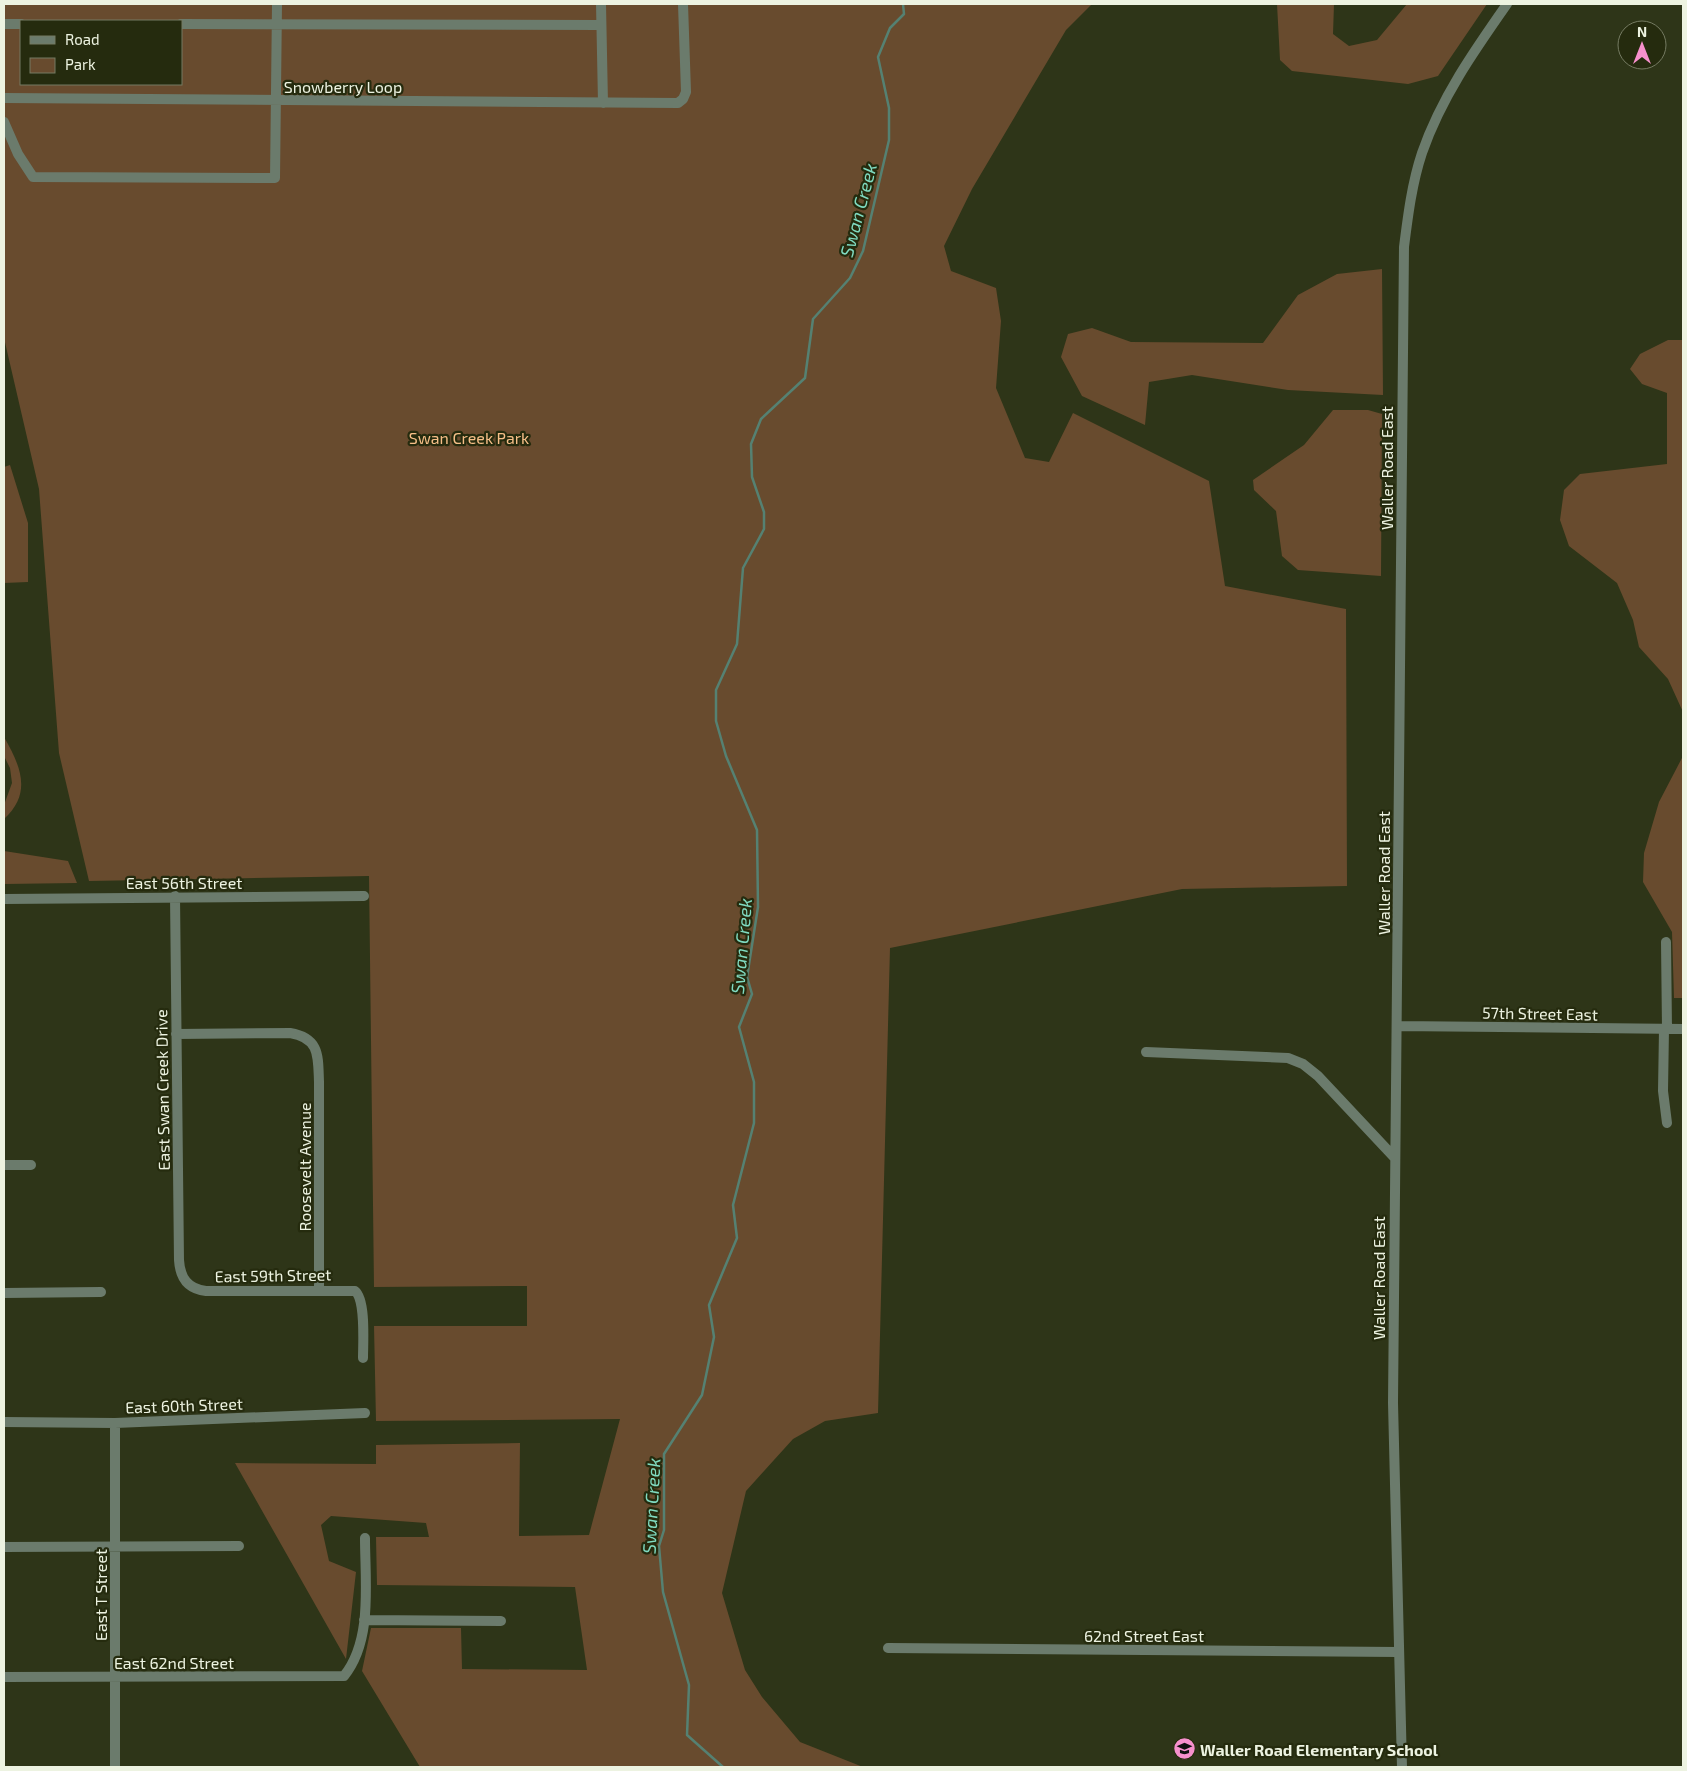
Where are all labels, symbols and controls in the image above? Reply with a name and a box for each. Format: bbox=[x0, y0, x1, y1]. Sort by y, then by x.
legend bbox=[20, 20, 182, 85]
north arrow bbox=[1617, 20, 1667, 70]
text: N bbox=[1637, 23, 1647, 40]
text: Road bbox=[65, 30, 100, 48]
text: Park bbox=[65, 55, 96, 73]
street label: Snowberry Loop bbox=[284, 77, 402, 96]
water label: Swan Creek bbox=[835, 161, 881, 259]
street label: Waller Road East bbox=[1377, 406, 1396, 530]
park label: Swan Creek Park bbox=[409, 428, 529, 447]
street label: Waller Road East bbox=[1374, 811, 1393, 935]
street label: East 56th Street bbox=[126, 873, 242, 892]
water label: Swan Creek bbox=[726, 897, 756, 995]
street label: 57th Street East bbox=[1482, 1002, 1598, 1024]
street label: East Swan Creek Drive bbox=[151, 1009, 173, 1171]
street label: Roosevelt Avenue bbox=[295, 1102, 314, 1232]
street label: Waller Road East bbox=[1369, 1216, 1388, 1340]
street label: East 59th Street bbox=[214, 1264, 332, 1286]
street label: East 60th Street bbox=[125, 1393, 243, 1417]
water label: Swan Creek bbox=[638, 1458, 664, 1554]
street label: East T Street bbox=[91, 1549, 110, 1641]
street label: 62nd Street East bbox=[1084, 1626, 1204, 1645]
street label: East 62nd Street bbox=[114, 1653, 234, 1672]
school or university icon: Waller Road Elementary School bbox=[1172, 1737, 1196, 1761]
place label: Waller Road Elementary School bbox=[1200, 1740, 1439, 1760]

